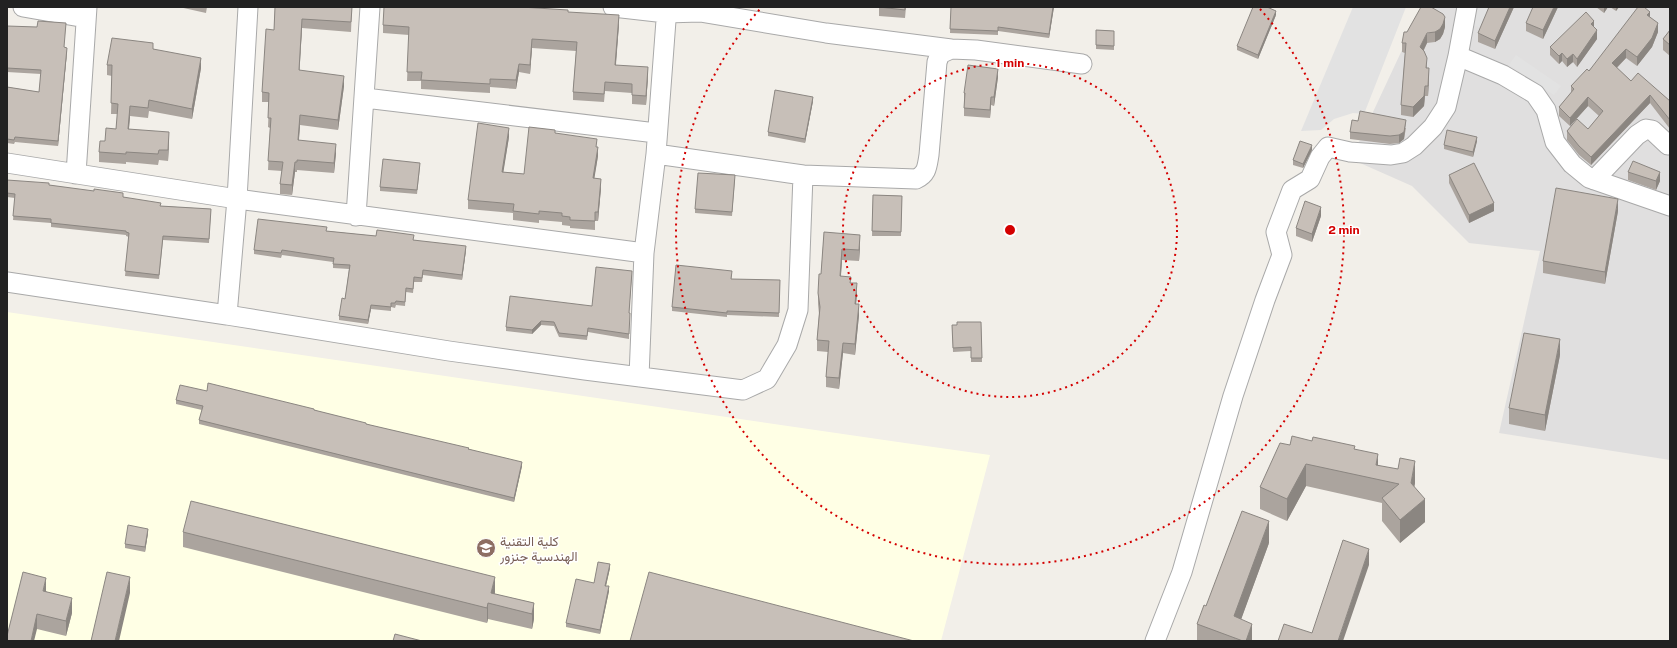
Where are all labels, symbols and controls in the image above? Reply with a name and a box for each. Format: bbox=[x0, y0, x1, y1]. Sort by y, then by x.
text: 1 min bbox=[996, 56, 1024, 70]
centre of rings bbox=[1003, 223, 1017, 237]
text: 2 min bbox=[1328, 223, 1360, 237]
place label: كلية التقنية الهندسية جنزور bbox=[499, 534, 578, 565]
school or university icon: كلية التقنية الهندسية جنزور bbox=[475, 537, 497, 559]

